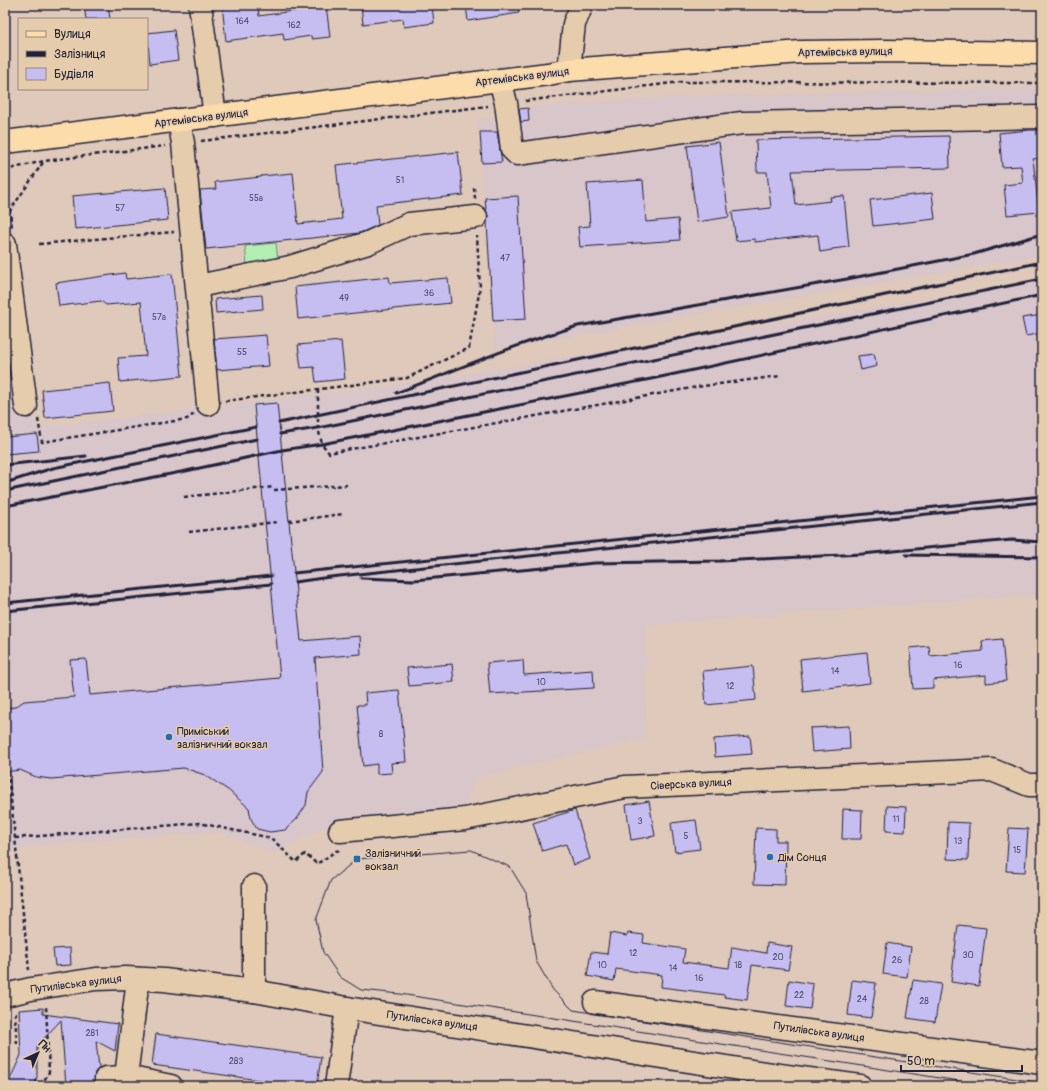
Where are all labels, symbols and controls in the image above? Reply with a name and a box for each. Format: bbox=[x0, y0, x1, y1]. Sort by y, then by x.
house number: 164 bbox=[235, 16, 250, 27]
legend bbox=[18, 18, 148, 90]
house number: 162 bbox=[287, 20, 301, 31]
text: Вулиця bbox=[54, 27, 91, 42]
street label: Артемівська вулиця bbox=[798, 45, 892, 59]
text: Залізниця bbox=[54, 47, 106, 62]
street label: Артемівська вулиця bbox=[474, 65, 570, 89]
text: Будівля bbox=[54, 67, 94, 82]
street label: Артемівська вулиця bbox=[153, 106, 249, 130]
house number: 51 bbox=[396, 175, 404, 186]
house number: 55а bbox=[249, 193, 263, 204]
house number: 57 bbox=[115, 203, 125, 214]
house number: 47 bbox=[500, 253, 510, 264]
house number: 36 bbox=[424, 288, 434, 299]
house number: 49 bbox=[339, 293, 349, 304]
house number: 57а bbox=[152, 312, 166, 323]
house number: 55 bbox=[237, 347, 247, 358]
house number: 16 bbox=[954, 660, 962, 671]
house number: 14 bbox=[831, 666, 840, 677]
house number: 10 bbox=[536, 677, 546, 688]
house number: 12 bbox=[726, 681, 734, 692]
place label: Приміський залізничний вокзал bbox=[177, 725, 268, 751]
house number: 8 bbox=[379, 729, 384, 740]
marker: Приміський залізничний вокзал bbox=[164, 732, 174, 742]
street label: Сіверська вулиця bbox=[650, 775, 732, 793]
house number: 11 bbox=[892, 814, 900, 825]
house number: 3 bbox=[637, 816, 643, 827]
house number: 5 bbox=[684, 831, 689, 842]
house number: 13 bbox=[954, 836, 962, 847]
house number: 15 bbox=[1013, 845, 1021, 856]
place label: Залізничний вокзал bbox=[365, 847, 421, 873]
place label: Дім Сонця bbox=[777, 851, 826, 864]
marker: Дім Сонця bbox=[765, 852, 775, 862]
marker: Залізничний вокзал bbox=[352, 854, 362, 864]
house number: 12 bbox=[629, 948, 637, 959]
house number: 30 bbox=[962, 950, 974, 961]
house number: 20 bbox=[772, 952, 784, 963]
house number: 26 bbox=[892, 955, 902, 966]
house number: 10 bbox=[597, 960, 607, 971]
house number: 18 bbox=[734, 960, 742, 971]
house number: 14 bbox=[669, 963, 678, 974]
street label: Путилівська вулиця bbox=[30, 972, 122, 996]
house number: 16 bbox=[695, 973, 703, 984]
house number: 22 bbox=[794, 990, 804, 1001]
house number: 24 bbox=[857, 994, 868, 1005]
house number: 28 bbox=[919, 996, 929, 1007]
street label: Путилівська вулиця bbox=[386, 1008, 478, 1034]
street label: Путилівська вулиця bbox=[773, 1019, 865, 1045]
house number: 281 bbox=[85, 1028, 99, 1039]
north arrow bbox=[18, 1033, 58, 1073]
text: Пн bbox=[36, 1037, 54, 1055]
scale bar bbox=[901, 1047, 1022, 1073]
text: 50 m bbox=[907, 1054, 935, 1069]
house number: 283 bbox=[229, 1056, 243, 1067]

